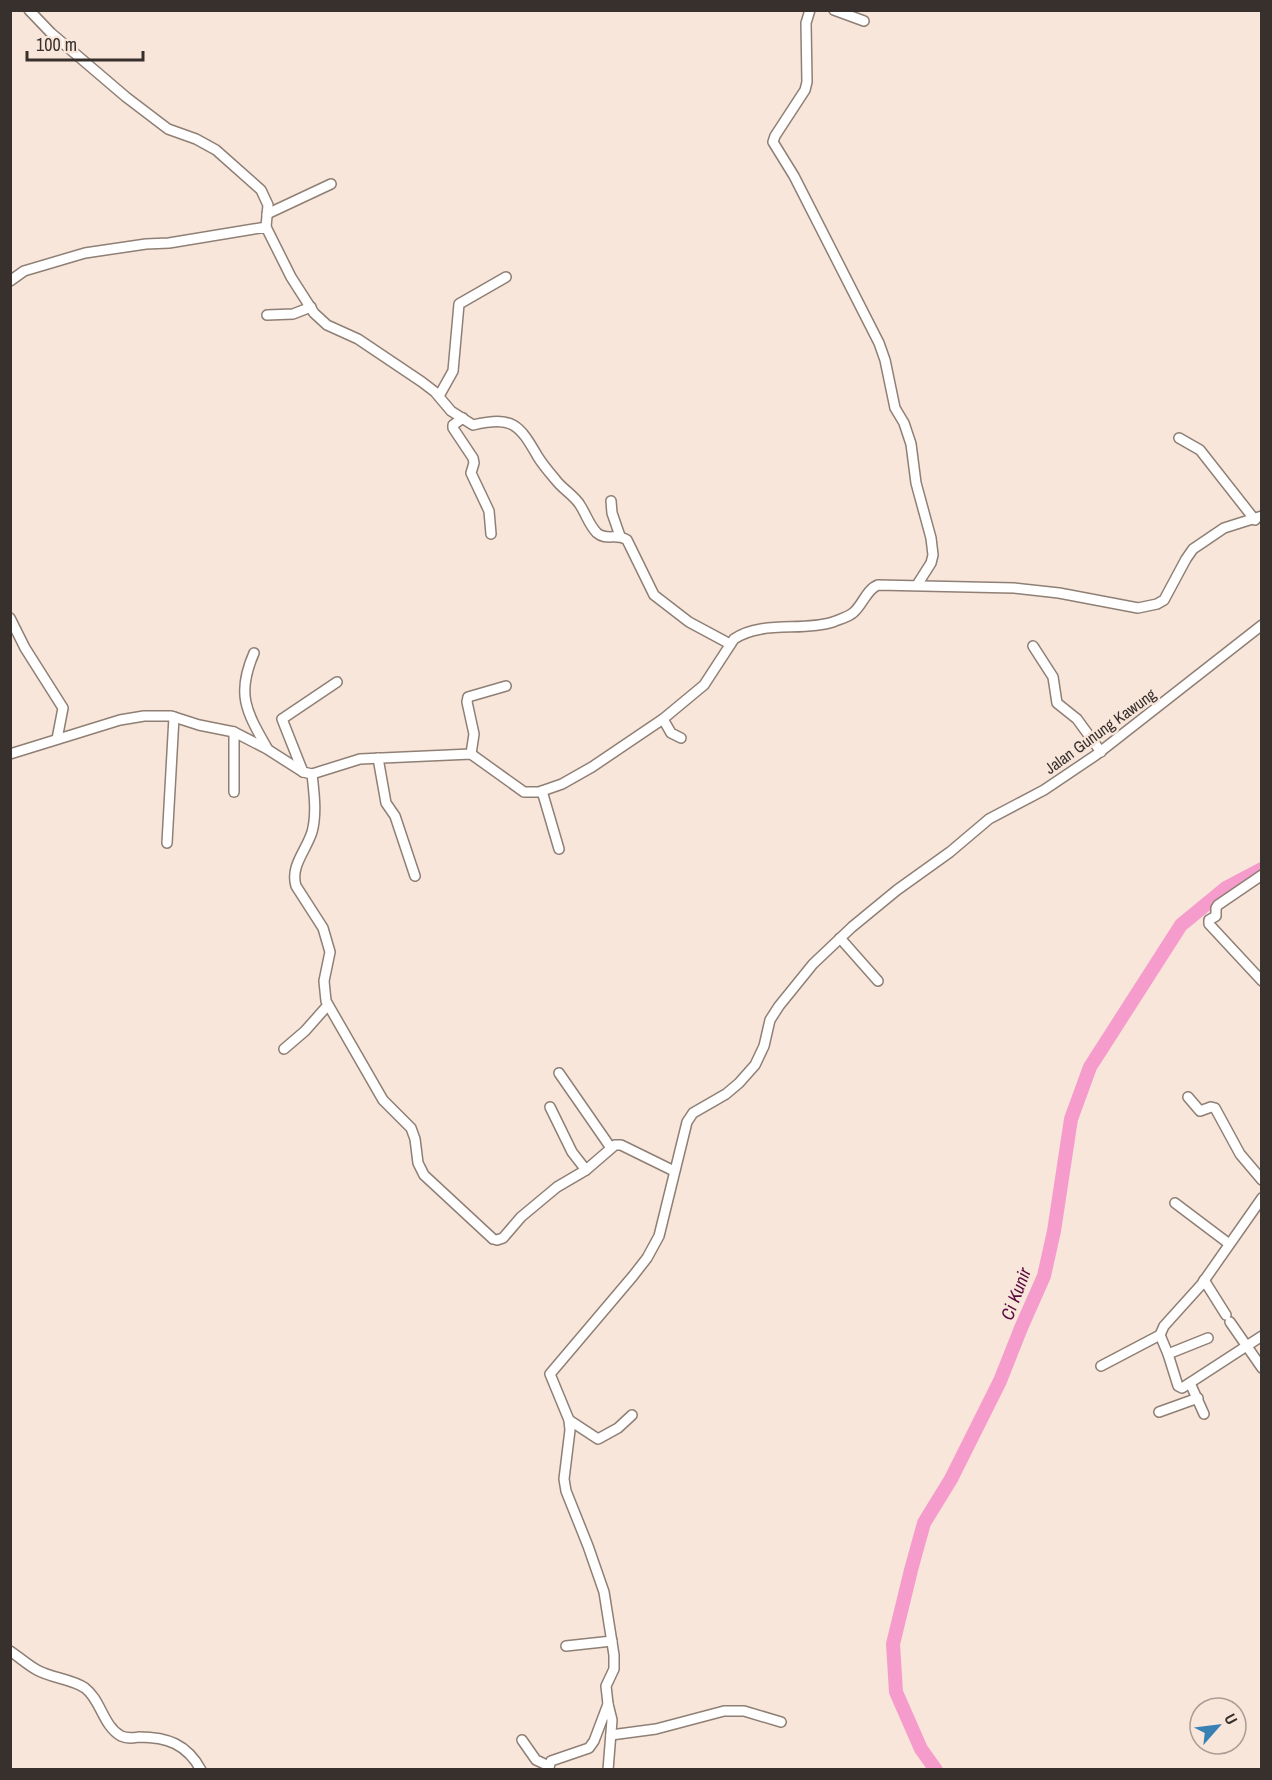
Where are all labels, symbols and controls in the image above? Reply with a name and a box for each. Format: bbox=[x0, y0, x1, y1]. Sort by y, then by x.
scale bar bbox=[27, 24, 142, 62]
text: 100 m bbox=[36, 32, 77, 57]
street label: Jalan Gunung Kawung bbox=[1040, 683, 1161, 779]
water label: Ci Kunir bbox=[994, 1263, 1037, 1324]
north arrow bbox=[1188, 1696, 1248, 1756]
text: U bbox=[1219, 1710, 1243, 1728]

